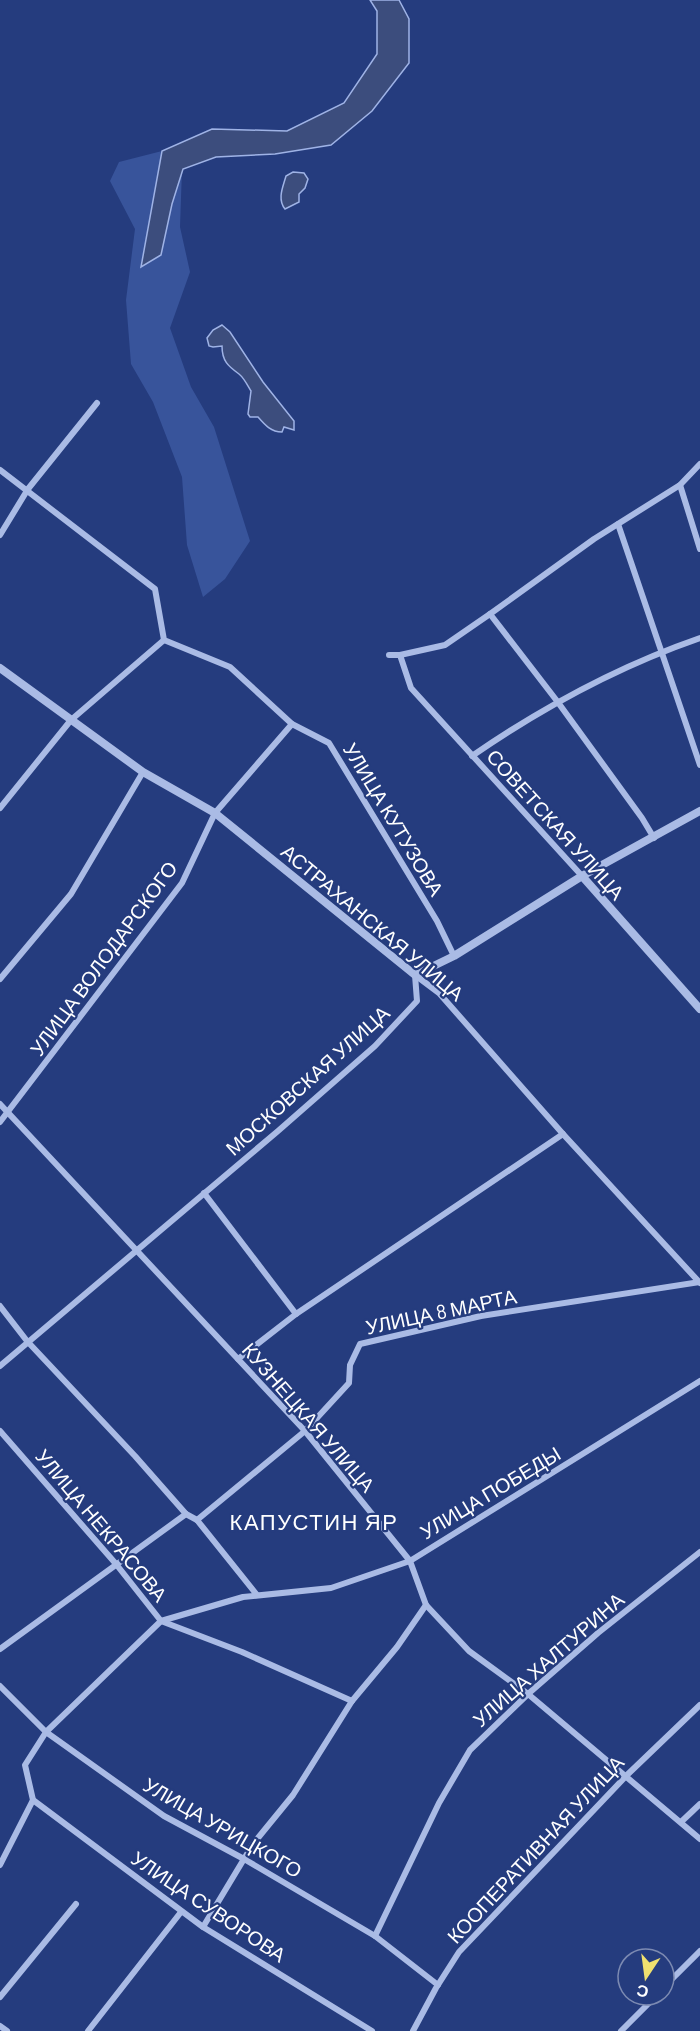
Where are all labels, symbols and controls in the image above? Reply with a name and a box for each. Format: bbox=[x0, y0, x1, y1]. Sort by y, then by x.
street label: УЛИЦА КУТУЗОВА bbox=[339, 738, 449, 900]
street label: СОВЕТСКАЯ УЛИЦА bbox=[482, 744, 630, 905]
street label: АСТРАХАНСКАЯ УЛИЦА bbox=[277, 839, 470, 1006]
street label: УЛИЦА ВОЛОДАРСКОГО bbox=[24, 856, 182, 1060]
street label: МОСКОВСКАЯ УЛИЦА bbox=[220, 1000, 394, 1160]
street label: УЛИЦА 8 МАРТА bbox=[363, 1283, 519, 1339]
street label: КУЗНЕЦКАЯ УЛИЦА bbox=[238, 1337, 381, 1497]
street label: УЛИЦА ПОБЕДЫ bbox=[416, 1441, 564, 1543]
street label: УЛИЦА НЕКРАСОВА bbox=[31, 1444, 173, 1607]
district label: КАПУСТИН ЯР bbox=[230, 1508, 398, 1534]
street label: УЛИЦА ХАЛТУРИНА bbox=[468, 1586, 629, 1731]
street label: КООПЕРАТИВНАЯ УЛИЦА bbox=[442, 1750, 629, 1948]
street label: УЛИЦА УРИЦКОГО bbox=[139, 1772, 307, 1882]
street label: УЛИЦА СУВОРОВА bbox=[127, 1845, 291, 1967]
north arrow bbox=[616, 1947, 676, 2007]
text: С bbox=[634, 1981, 650, 2003]

